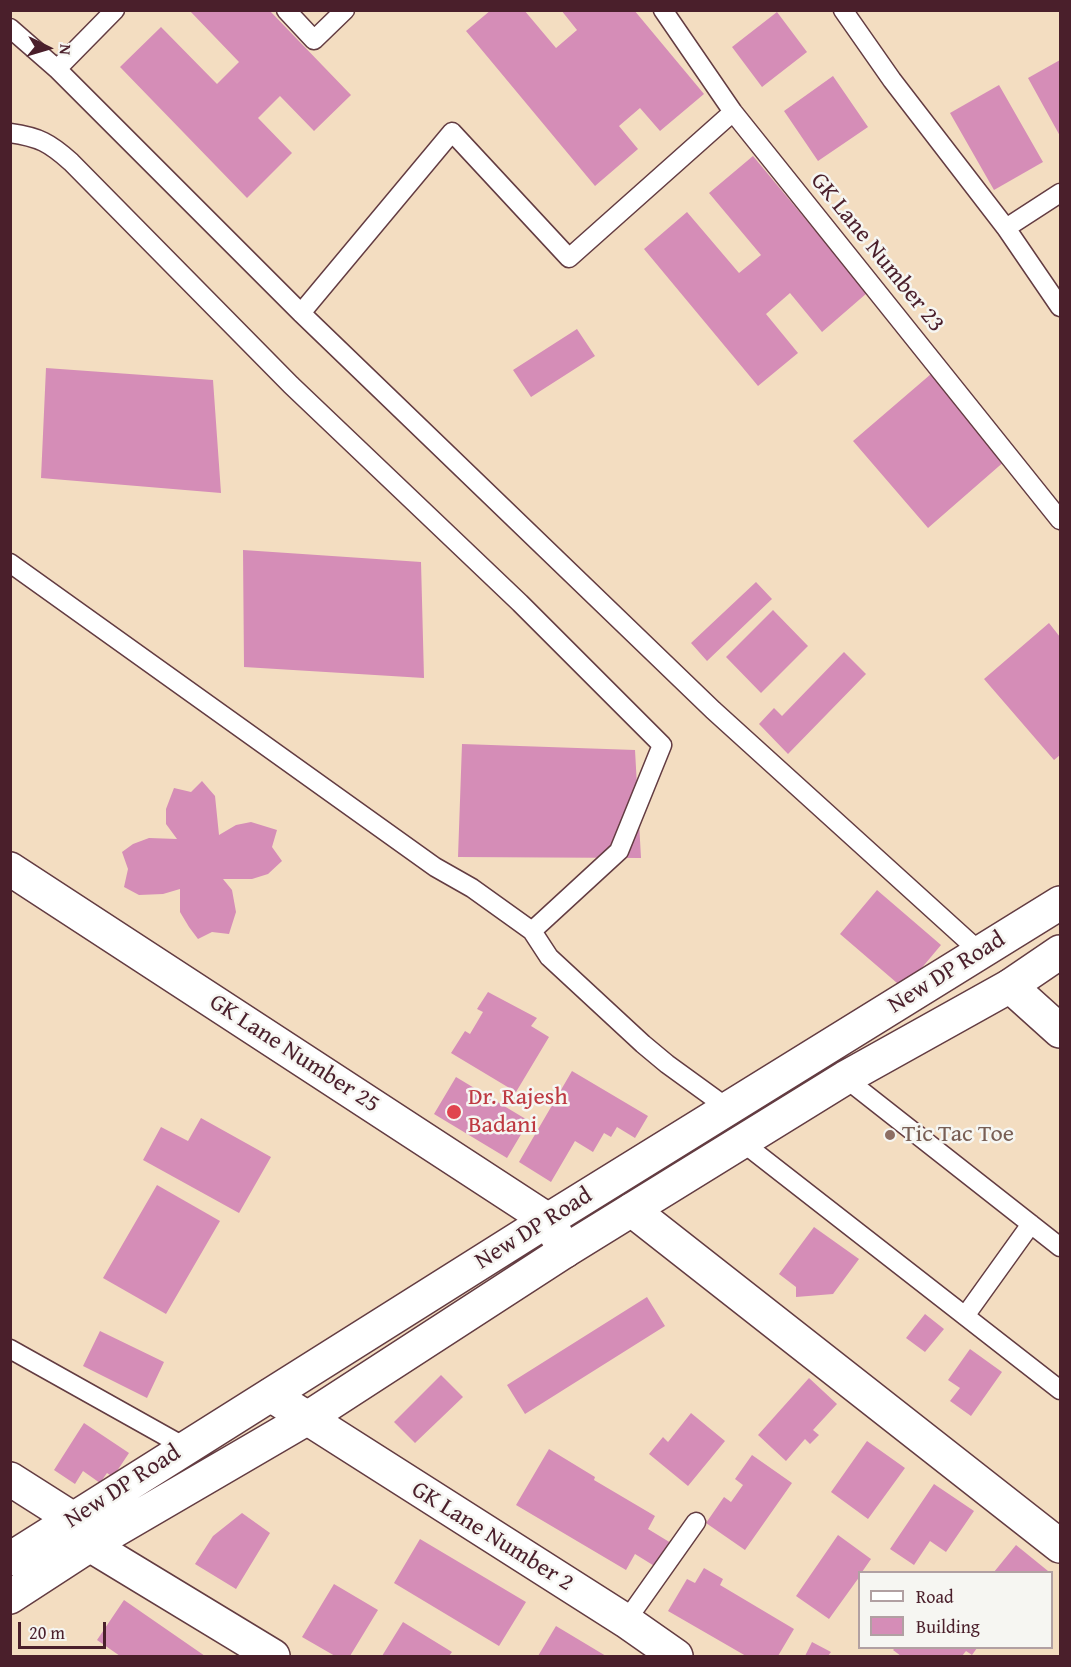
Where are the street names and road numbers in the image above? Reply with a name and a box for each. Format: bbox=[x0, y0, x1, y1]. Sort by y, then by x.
street label: GK Lane Number 23 bbox=[804, 167, 950, 339]
street label: New DP Road bbox=[883, 926, 1011, 1020]
street label: GK Lane Number 25 bbox=[204, 988, 384, 1120]
street label: New DP Road bbox=[470, 1182, 598, 1276]
street label: New DP Road bbox=[60, 1439, 186, 1535]
street label: GK Lane Number 2 bbox=[406, 1476, 578, 1598]

